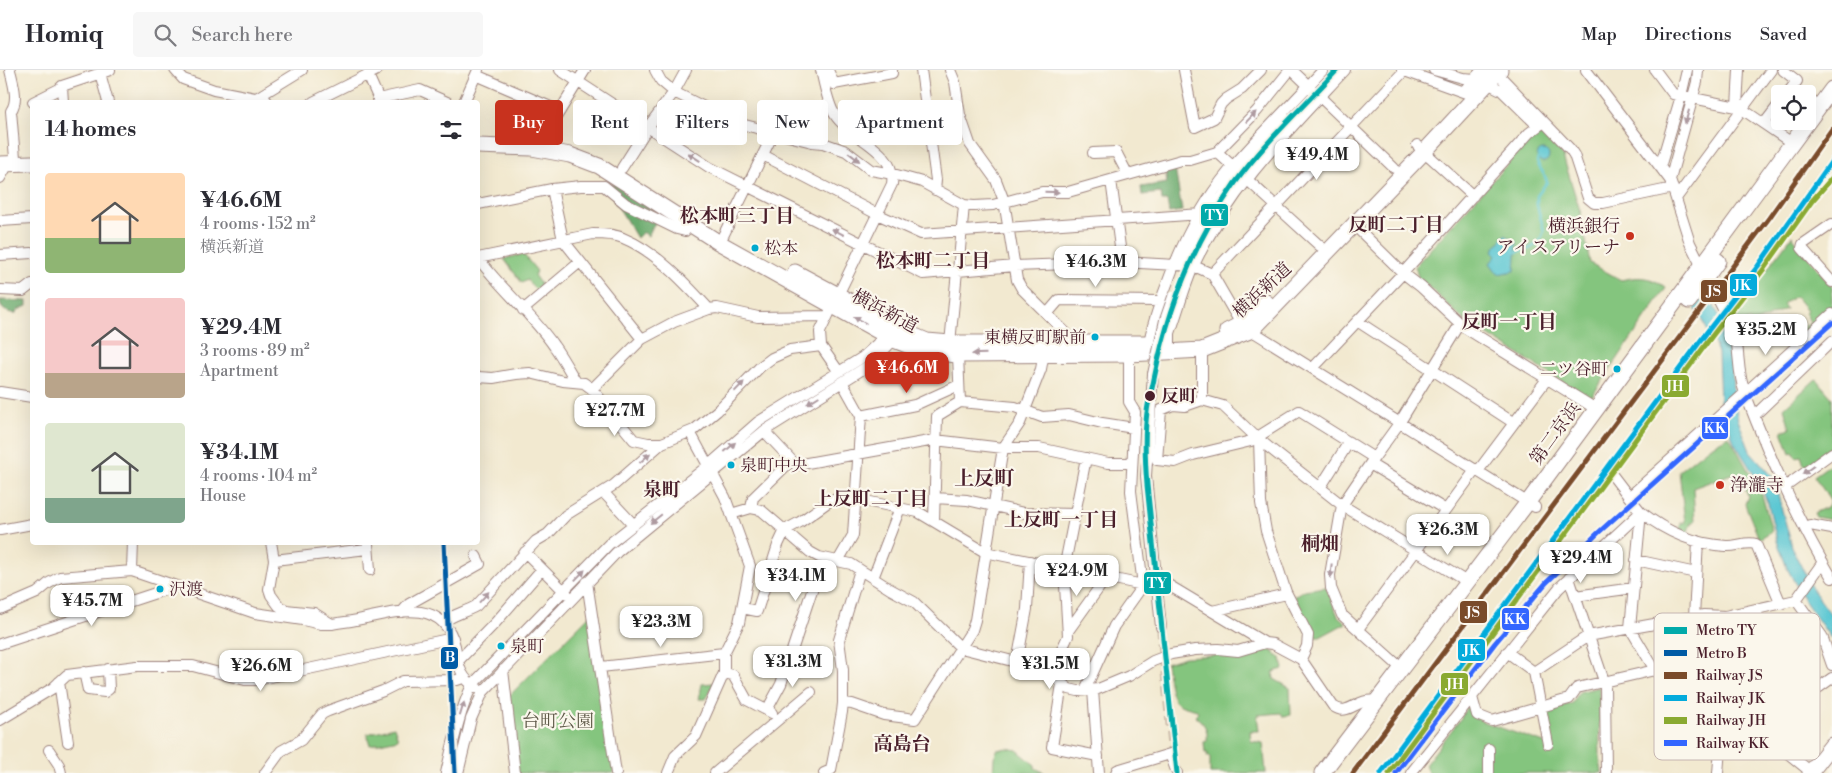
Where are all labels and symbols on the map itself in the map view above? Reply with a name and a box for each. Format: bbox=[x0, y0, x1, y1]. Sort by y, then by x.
one-way arrow bbox=[1682, 110, 1690, 125]
one-way arrow bbox=[1245, 111, 1257, 123]
pin: ¥49.4M bbox=[1276, 138, 1358, 181]
one-way arrow bbox=[687, 152, 701, 162]
one-way arrow bbox=[847, 152, 860, 163]
one-way arrow bbox=[1044, 188, 1060, 196]
line badge: TY bbox=[1200, 203, 1229, 227]
district label: 松本町三丁目 bbox=[680, 204, 794, 228]
text: TY bbox=[1205, 207, 1225, 225]
district label: 反町二丁目 bbox=[1348, 213, 1444, 237]
place label: 横浜銀行 アイスアリーナ bbox=[1497, 215, 1620, 259]
one-way arrow bbox=[831, 228, 845, 236]
marker: 横浜銀行 アイスアリーナ bbox=[1624, 230, 1636, 242]
place label: 松本 bbox=[764, 238, 798, 260]
marker: 松本 bbox=[750, 243, 760, 253]
pin: ¥46.3M bbox=[1055, 246, 1137, 288]
district label: 松本町二丁目 bbox=[876, 249, 990, 273]
street label: 横浜新道 bbox=[1228, 257, 1297, 323]
line badge: JK bbox=[1729, 273, 1758, 297]
text: JK bbox=[1733, 277, 1752, 295]
line badge: JS bbox=[1700, 279, 1728, 303]
text: JS bbox=[1705, 283, 1721, 301]
street label: 横浜新道 bbox=[848, 284, 922, 338]
district label: 反町一丁目 bbox=[1461, 310, 1557, 334]
pin: ¥35.2M bbox=[1725, 314, 1807, 356]
one-way arrow bbox=[853, 315, 866, 324]
place label: 東横反町駅前 bbox=[984, 327, 1086, 349]
marker: 東横反町駅前 bbox=[1090, 332, 1100, 342]
one-way arrow bbox=[971, 350, 987, 358]
pin: ¥46.6M bbox=[866, 352, 948, 394]
place label: 二ツ谷町 bbox=[1540, 359, 1608, 381]
marker: 二ツ谷町 bbox=[1612, 364, 1622, 374]
line badge: JH bbox=[1661, 374, 1690, 398]
text: JH bbox=[1665, 378, 1684, 396]
one-way arrow bbox=[733, 382, 745, 394]
place label: 反町 bbox=[1161, 385, 1197, 408]
marker: 反町 bbox=[1143, 389, 1157, 403]
pin: ¥27.7M bbox=[574, 394, 656, 437]
one-way arrow bbox=[807, 395, 820, 404]
street label: 第二京浜 bbox=[1525, 397, 1586, 469]
line badge: KK bbox=[1701, 416, 1729, 440]
text: KK bbox=[1704, 420, 1727, 438]
one-way arrow bbox=[723, 441, 736, 452]
one-way arrow bbox=[639, 452, 652, 463]
place label: 泉町中央 bbox=[740, 455, 808, 477]
marker: 泉町中央 bbox=[726, 460, 736, 470]
one-way arrow bbox=[1801, 465, 1815, 475]
district label: 上反町 bbox=[954, 467, 1015, 492]
place label: 浄瀧寺 bbox=[1730, 474, 1784, 497]
district label: 泉町 bbox=[643, 478, 681, 502]
marker: 浄瀧寺 bbox=[1714, 479, 1726, 491]
district label: 上反町二丁目 bbox=[814, 487, 928, 511]
district label: 上反町一丁目 bbox=[1004, 508, 1118, 532]
one-way arrow bbox=[650, 513, 663, 524]
pin: ¥26.3M bbox=[1407, 514, 1489, 556]
district label: 桐畑 bbox=[1301, 532, 1339, 556]
pin: ¥29.4M bbox=[1540, 542, 1622, 584]
pin: ¥24.9M bbox=[1036, 554, 1118, 597]
pin: ¥34.1M bbox=[755, 560, 837, 602]
one-way arrow bbox=[1327, 563, 1335, 579]
one-way arrow bbox=[574, 569, 586, 581]
line badge: TY bbox=[1143, 571, 1172, 595]
text: TY bbox=[1147, 575, 1167, 593]
place label: 沢渡 bbox=[169, 579, 203, 601]
pin: ¥45.7M bbox=[51, 584, 133, 627]
marker: 沢渡 bbox=[155, 584, 165, 594]
one-way arrow bbox=[478, 592, 490, 604]
line badge: JS bbox=[1459, 600, 1488, 624]
text: JS bbox=[1464, 604, 1480, 622]
pin: ¥23.3M bbox=[620, 606, 702, 648]
line badge: KK bbox=[1501, 607, 1530, 631]
text: KK bbox=[1504, 611, 1527, 629]
legend bbox=[1654, 613, 1820, 760]
text: Metro TY bbox=[1696, 622, 1757, 640]
place label: 泉町 bbox=[510, 636, 544, 658]
line badge: JK bbox=[1457, 638, 1486, 662]
marker: 泉町 bbox=[496, 641, 506, 651]
text: JK bbox=[1462, 642, 1481, 660]
text: Metro B bbox=[1696, 645, 1747, 663]
line badge: B bbox=[440, 646, 459, 670]
pin: ¥31.3M bbox=[752, 646, 834, 688]
pin: ¥31.5M bbox=[1009, 648, 1091, 690]
text: B bbox=[445, 649, 455, 667]
pin: ¥26.6M bbox=[220, 650, 302, 692]
text: Railway JS bbox=[1696, 667, 1763, 685]
line badge: JH bbox=[1440, 672, 1469, 696]
text: JH bbox=[1445, 676, 1464, 694]
text: Railway JK bbox=[1696, 690, 1766, 708]
one-way arrow bbox=[459, 701, 467, 716]
park label: 台町公園 bbox=[522, 710, 594, 733]
text: Railway JH bbox=[1696, 712, 1767, 730]
district label: 高島台 bbox=[873, 732, 931, 756]
text: Railway KK bbox=[1696, 735, 1769, 753]

